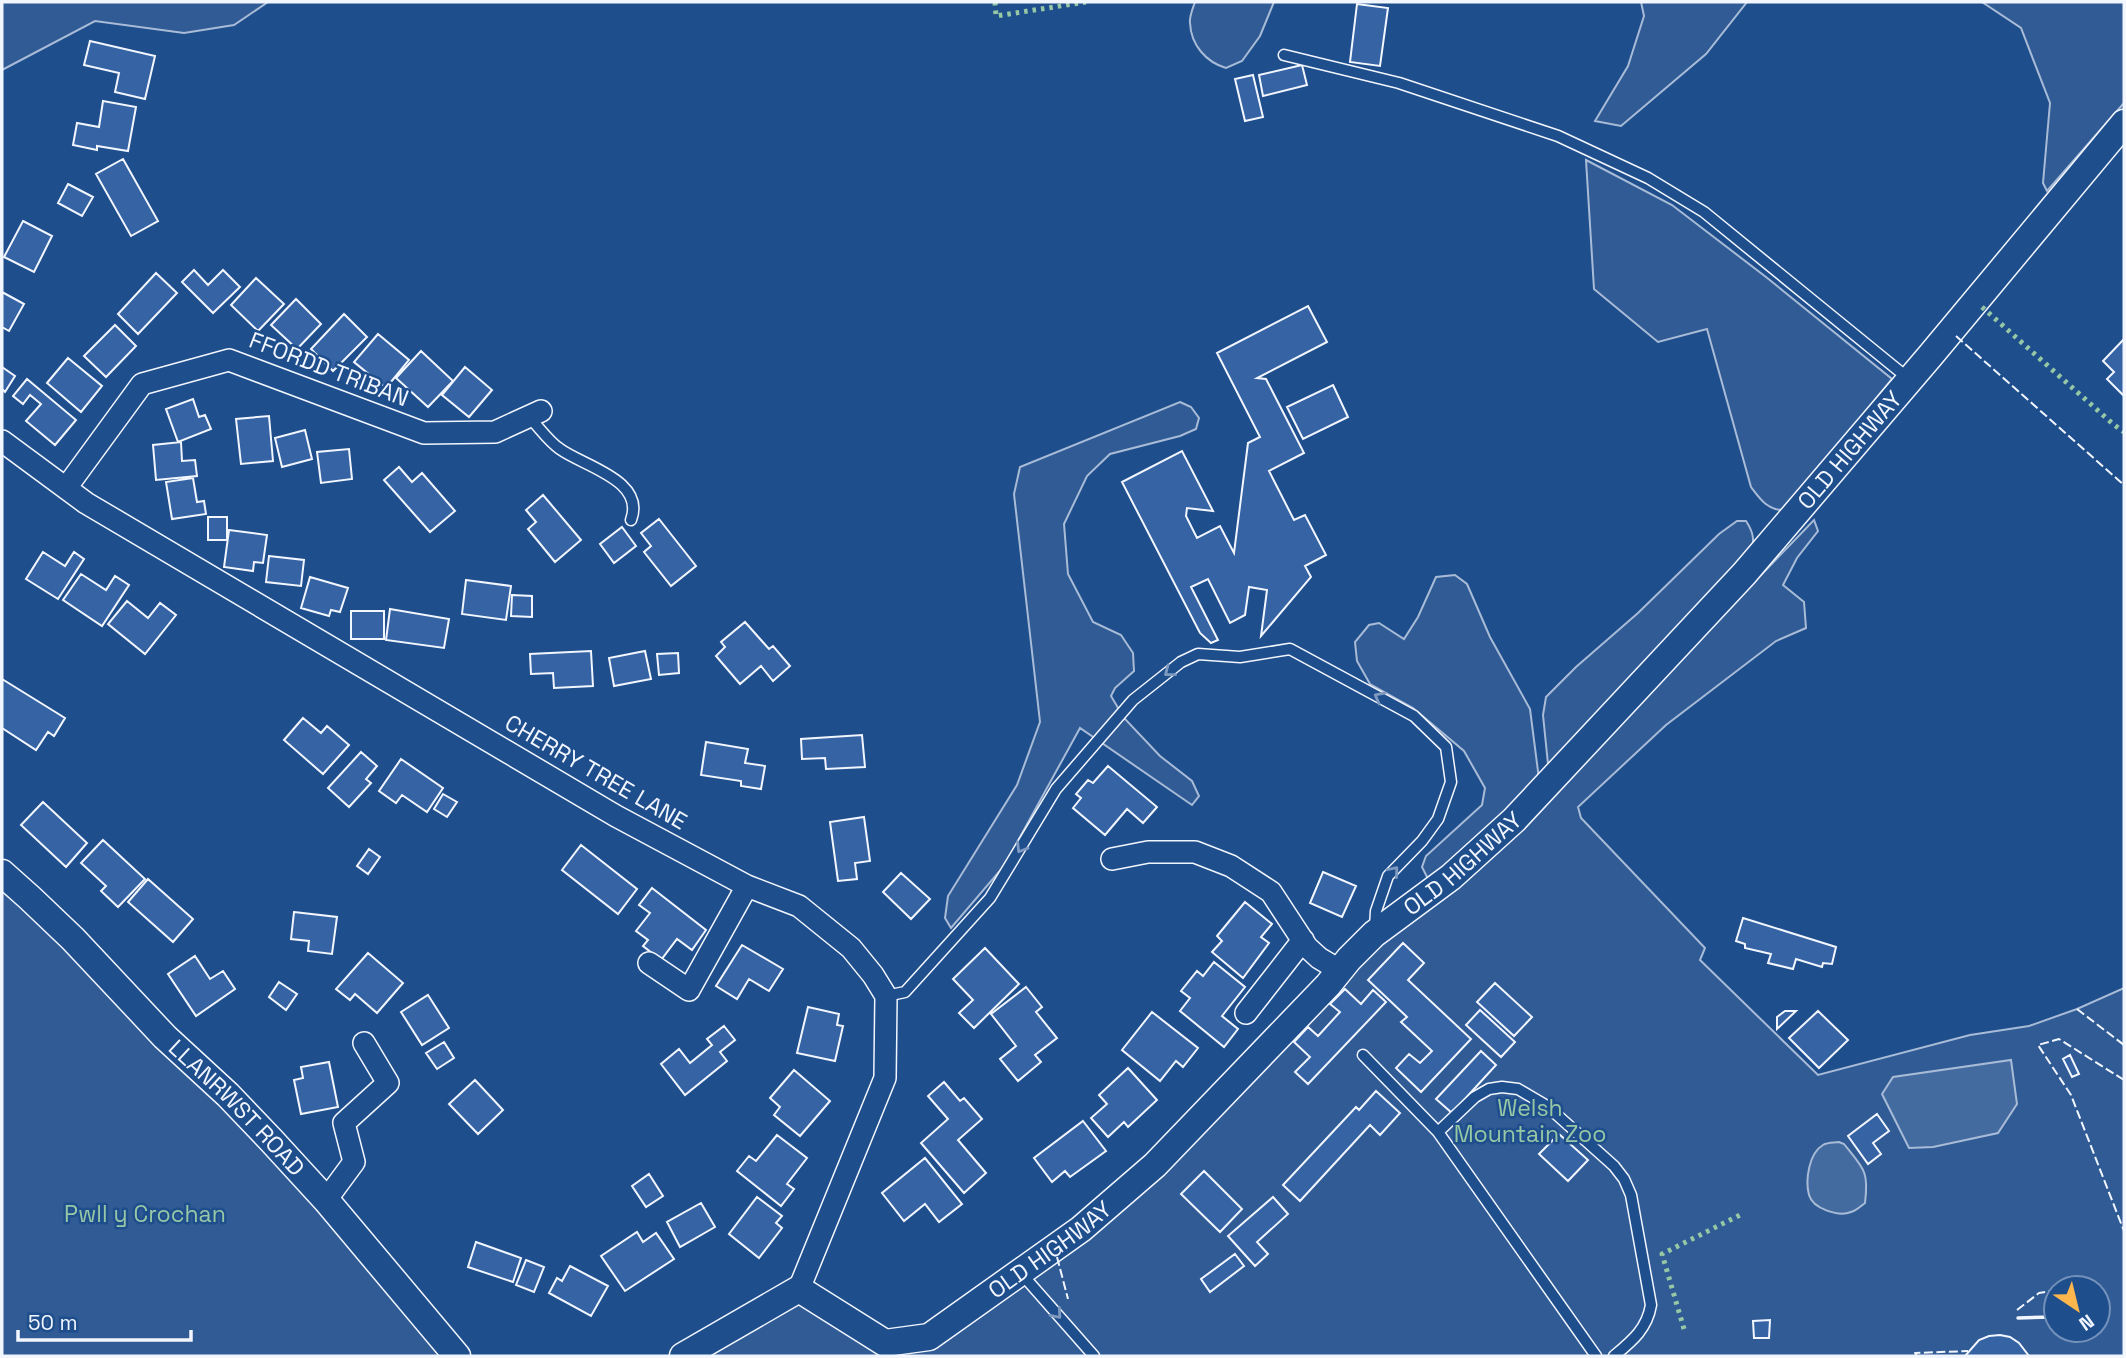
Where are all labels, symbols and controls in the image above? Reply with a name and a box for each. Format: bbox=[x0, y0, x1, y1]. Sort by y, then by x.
street label: FFORDD TRIBAN bbox=[245, 325, 413, 413]
street label: OLD HIGHWAY bbox=[1791, 385, 1909, 516]
one-way arrow bbox=[1165, 663, 1177, 676]
one-way arrow bbox=[1373, 692, 1386, 705]
street label: CHERRY TREE LANE bbox=[499, 708, 693, 836]
street label: OLD HIGHWAY bbox=[1397, 805, 1528, 922]
one-way arrow bbox=[1016, 840, 1029, 853]
one-way arrow bbox=[1386, 866, 1399, 879]
street label: LLANRWST ROAD bbox=[162, 1033, 311, 1182]
park label: Welsh Mountain Zoo bbox=[1454, 1093, 1606, 1149]
street label: OLD HIGHWAY bbox=[982, 1194, 1118, 1305]
park label: Pwll y Crochan bbox=[64, 1199, 226, 1229]
north arrow bbox=[2042, 1274, 2112, 1344]
scale bar bbox=[18, 1298, 191, 1342]
one-way arrow bbox=[1049, 1306, 1061, 1319]
text: 50 m bbox=[28, 1309, 78, 1336]
text: N bbox=[2074, 1309, 2099, 1336]

